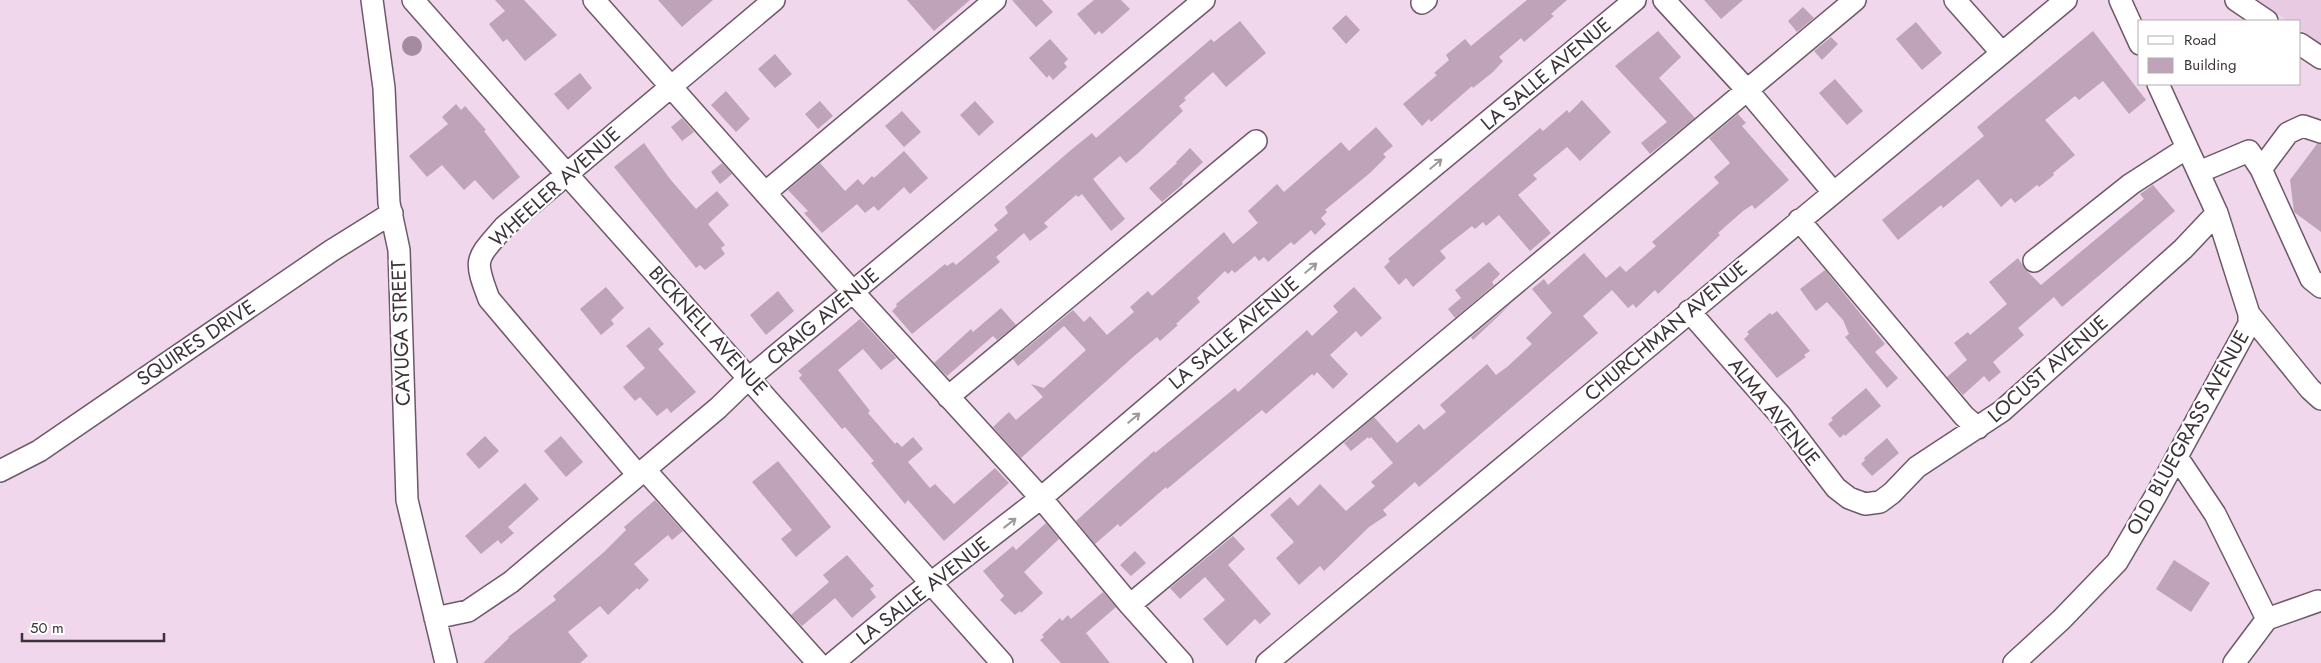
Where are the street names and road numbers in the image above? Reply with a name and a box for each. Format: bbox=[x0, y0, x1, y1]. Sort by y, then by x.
street label: LA SALLE AVENUE bbox=[1474, 11, 1618, 137]
street label: WHEELER AVENUE bbox=[483, 120, 627, 254]
street label: CHURCHMAN AVENUE bbox=[1578, 254, 1754, 408]
street label: CAYUGA STREET bbox=[384, 259, 418, 406]
street label: BICKNELL AVENUE bbox=[642, 260, 774, 402]
street label: CRAIG AVENUE bbox=[760, 261, 886, 373]
street label: LA SALLE AVENUE bbox=[1162, 270, 1306, 396]
street label: SQUIRES DRIVE bbox=[131, 293, 261, 393]
street label: LOCUST AVENUE bbox=[1981, 308, 2115, 430]
street label: OLD BLUEGRASS AVENUE bbox=[2119, 325, 2257, 541]
street label: ALMA AVENUE bbox=[1721, 352, 1827, 472]
street label: LA SALLE AVENUE bbox=[850, 530, 996, 652]

